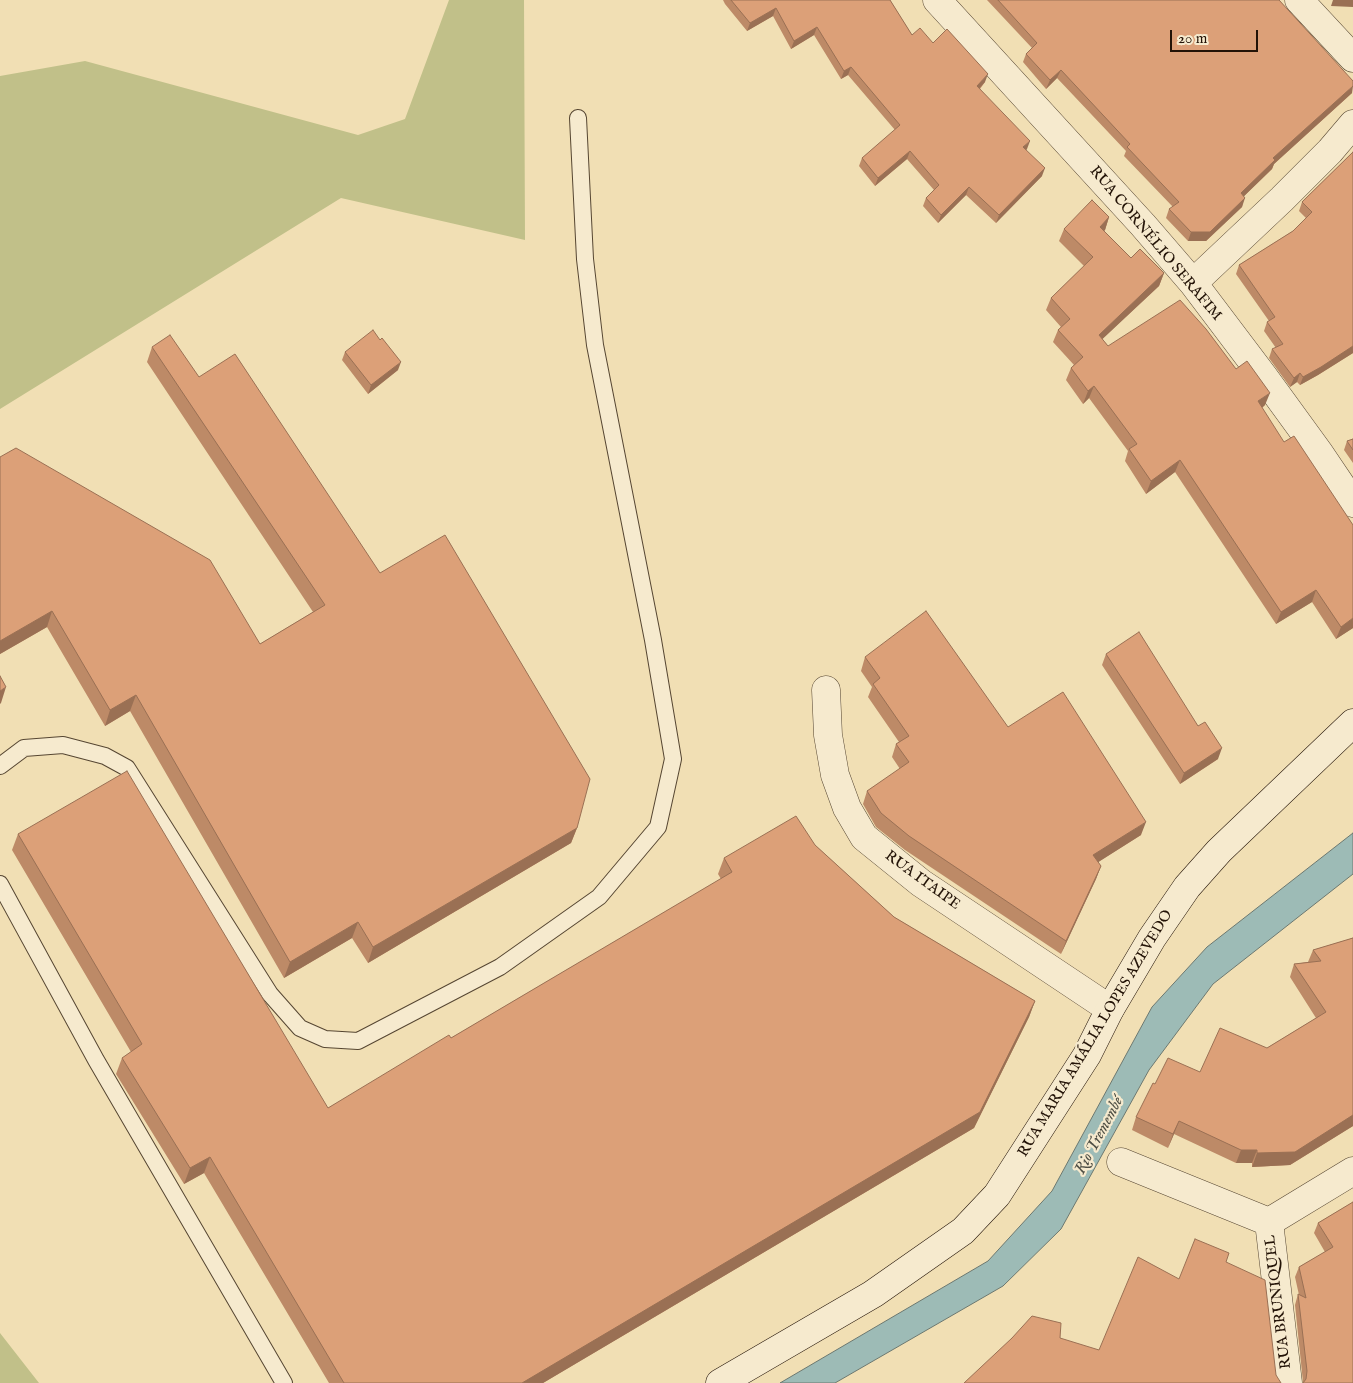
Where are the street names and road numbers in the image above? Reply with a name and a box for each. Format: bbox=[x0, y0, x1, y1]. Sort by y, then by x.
street label: RUA CORNÉLIO SERAFIM bbox=[1085, 163, 1225, 325]
street label: RUA ITAIPE bbox=[881, 848, 963, 914]
street label: RUA MARIA AMÁLIA LOPES AZEVEDO bbox=[1015, 907, 1177, 1161]
street label: RUA BRUNIQUEL bbox=[1262, 1234, 1296, 1370]

